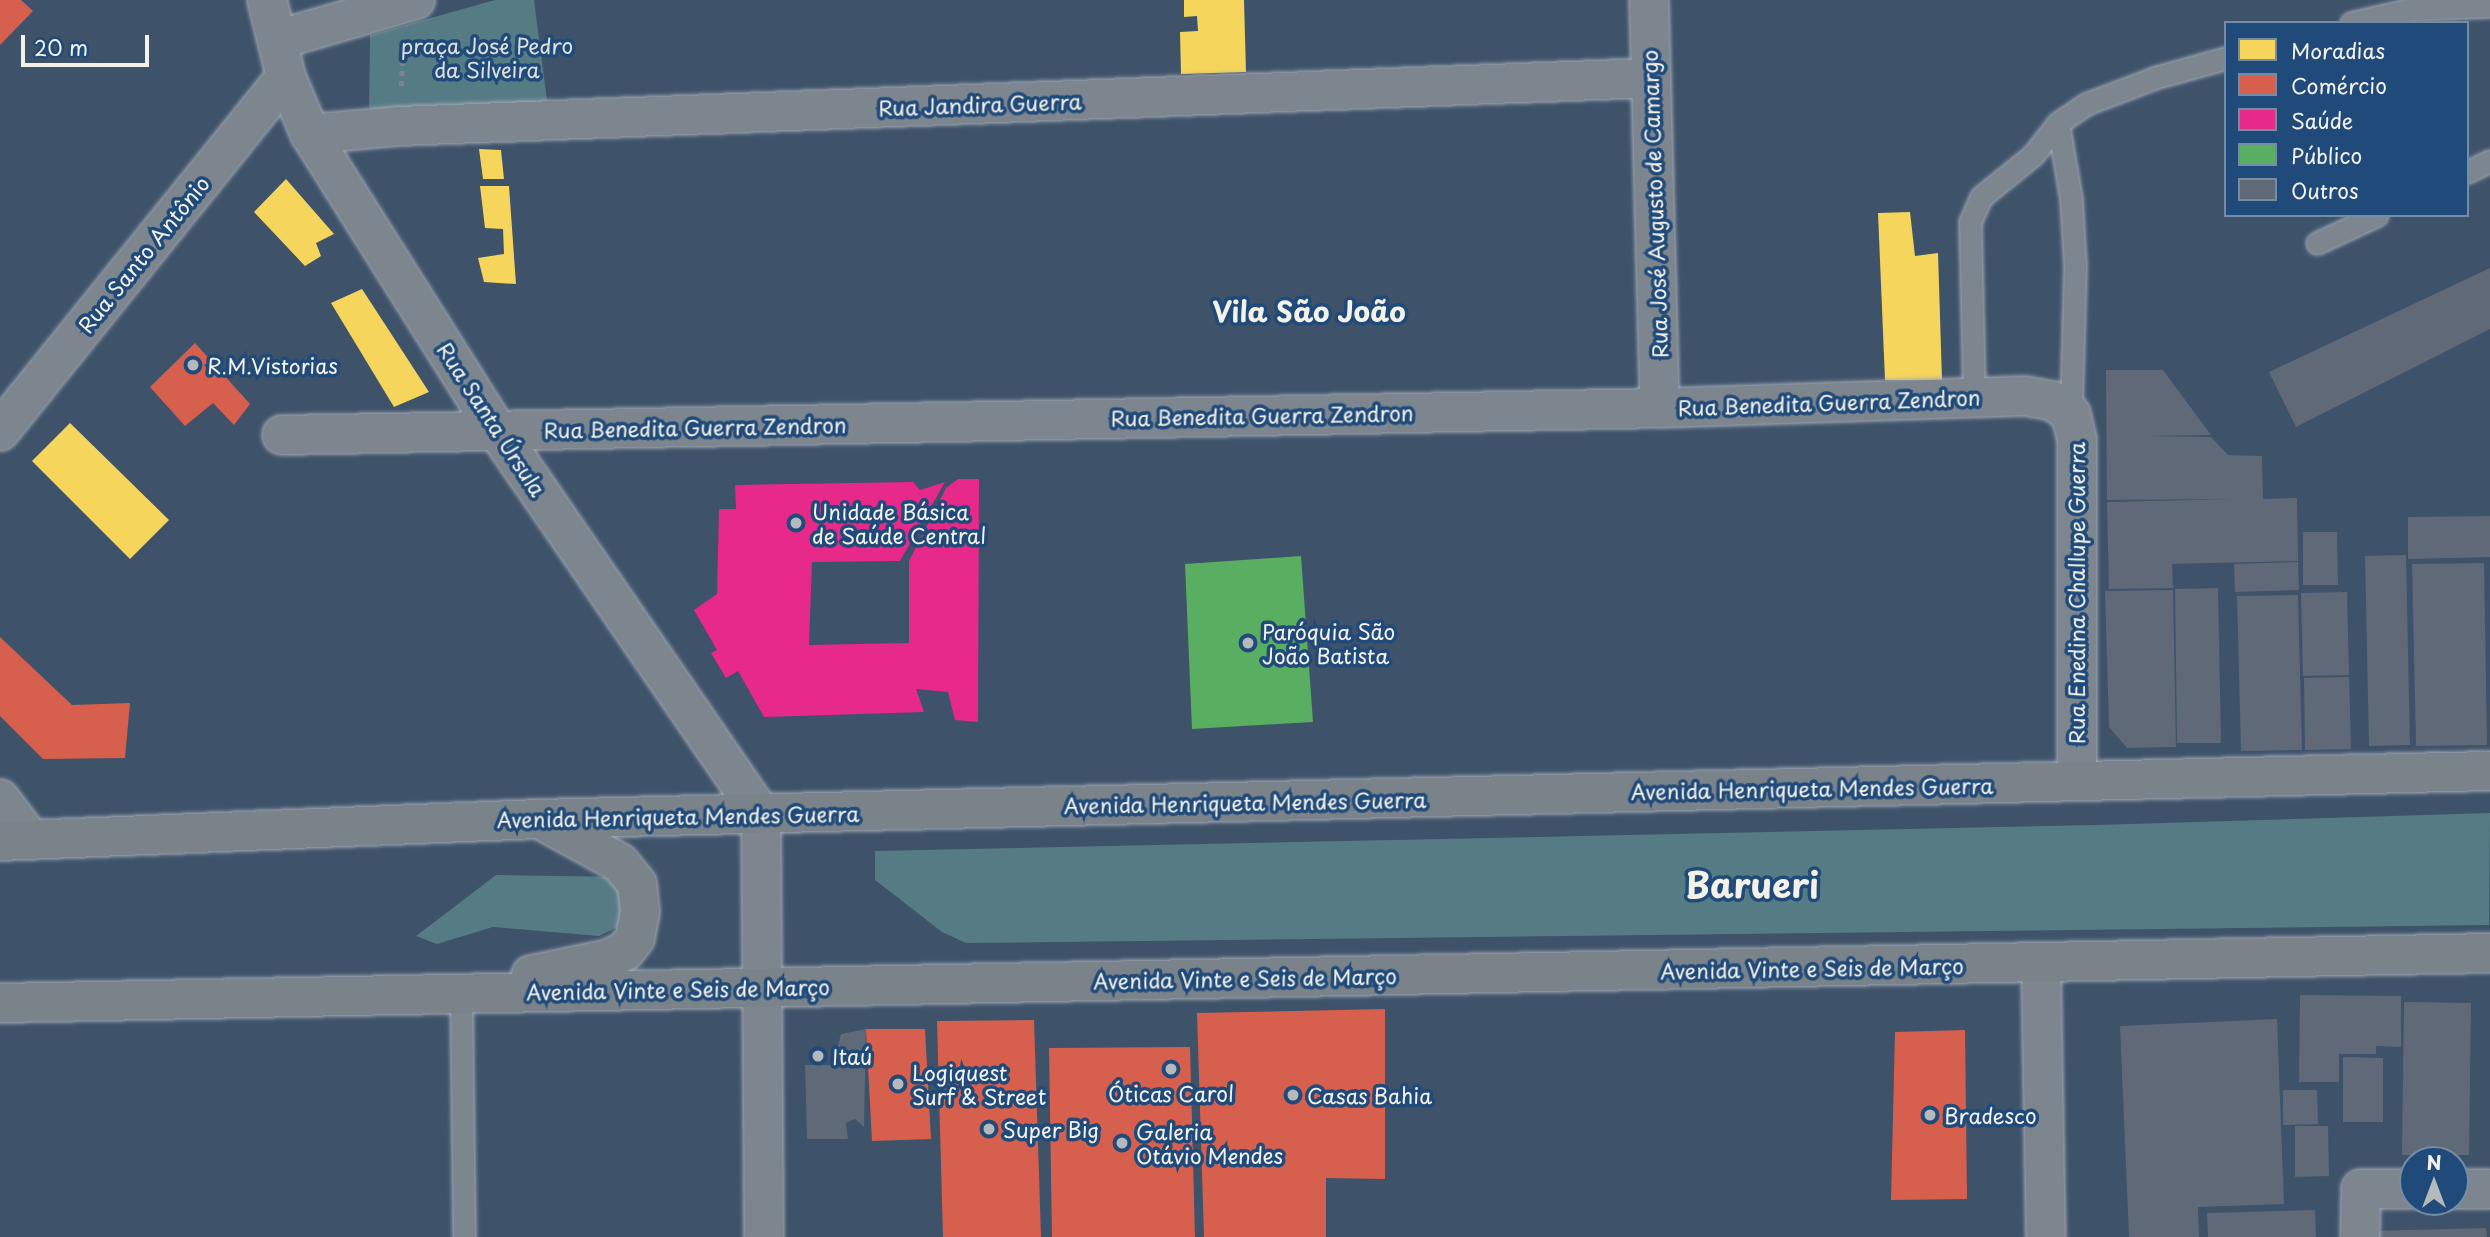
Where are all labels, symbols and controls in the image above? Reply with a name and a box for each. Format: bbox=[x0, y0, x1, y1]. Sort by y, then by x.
scale bar bbox=[24, 21, 152, 65]
legend bbox=[2224, 21, 2469, 217]
text: 20 m bbox=[34, 31, 88, 63]
park label: praça José Pedro da Silveira bbox=[400, 32, 574, 82]
text: Moradias bbox=[2291, 34, 2385, 66]
street label: Rua José Augusto de Camargo bbox=[1636, 48, 1672, 360]
text: Comércio bbox=[2291, 69, 2387, 101]
street label: Rua Jandira Guerra bbox=[878, 88, 1082, 120]
text: Saúde bbox=[2291, 104, 2353, 136]
text: Público bbox=[2291, 139, 2362, 171]
street label: Rua Santo Antônio bbox=[73, 171, 213, 337]
text: Outros bbox=[2291, 174, 2359, 206]
district label: Vila São João bbox=[1212, 294, 1406, 328]
street label: Rua Santa Úrsula bbox=[432, 337, 552, 501]
place label: R.M.Vistorias bbox=[207, 352, 338, 378]
marker: R.M.Vistorias bbox=[185, 357, 201, 373]
street label: Rua Benedita Guerra Zendron bbox=[1676, 384, 1982, 420]
street label: Rua Benedita Guerra Zendron bbox=[1109, 400, 1415, 430]
street label: Rua Benedita Guerra Zendron bbox=[542, 412, 848, 442]
street label: Rua Enedina Challupe Guerra bbox=[2063, 442, 2089, 744]
place label: Unidade Básica de Saúde Central bbox=[812, 498, 987, 548]
marker: Unidade Básica de Saúde Central bbox=[786, 513, 806, 533]
place label: Paróquia São João Batista bbox=[1262, 618, 1394, 668]
marker: Paróquia São João Batista bbox=[1240, 635, 1256, 651]
street label: Avenida Henriqueta Mendes Guerra bbox=[1631, 772, 1993, 804]
street label: Avenida Henriqueta Mendes Guerra bbox=[1064, 786, 1426, 818]
street label: Avenida Henriqueta Mendes Guerra bbox=[497, 800, 859, 832]
district label: Barueri bbox=[1685, 863, 1819, 905]
street label: Avenida Vinte e Seis de Março bbox=[1659, 953, 1965, 983]
street label: Avenida Vinte e Seis de Março bbox=[1092, 963, 1398, 993]
street label: Avenida Vinte e Seis de Março bbox=[525, 974, 831, 1004]
place label: Itaú bbox=[832, 1043, 872, 1069]
marker: Itaú bbox=[810, 1048, 826, 1064]
place label: Logiquest Surf & Street bbox=[912, 1059, 1048, 1109]
marker: Óticas Carol bbox=[1163, 1061, 1179, 1077]
marker: Logiquest Surf & Street bbox=[890, 1076, 906, 1092]
place label: Óticas Carol bbox=[1108, 1080, 1234, 1106]
place label: Casas Bahia bbox=[1307, 1082, 1433, 1108]
marker: Casas Bahia bbox=[1285, 1087, 1301, 1103]
place label: Bradesco bbox=[1944, 1102, 2037, 1128]
marker: Bradesco bbox=[1922, 1107, 1938, 1123]
place label: Super Big bbox=[1003, 1116, 1100, 1142]
place label: Galeria Otávio Mendes bbox=[1136, 1118, 1284, 1168]
marker: Super Big bbox=[981, 1121, 997, 1137]
marker: Galeria Otávio Mendes bbox=[1114, 1135, 1130, 1151]
north arrow bbox=[2399, 1146, 2469, 1216]
text: N bbox=[2426, 1148, 2442, 1176]

